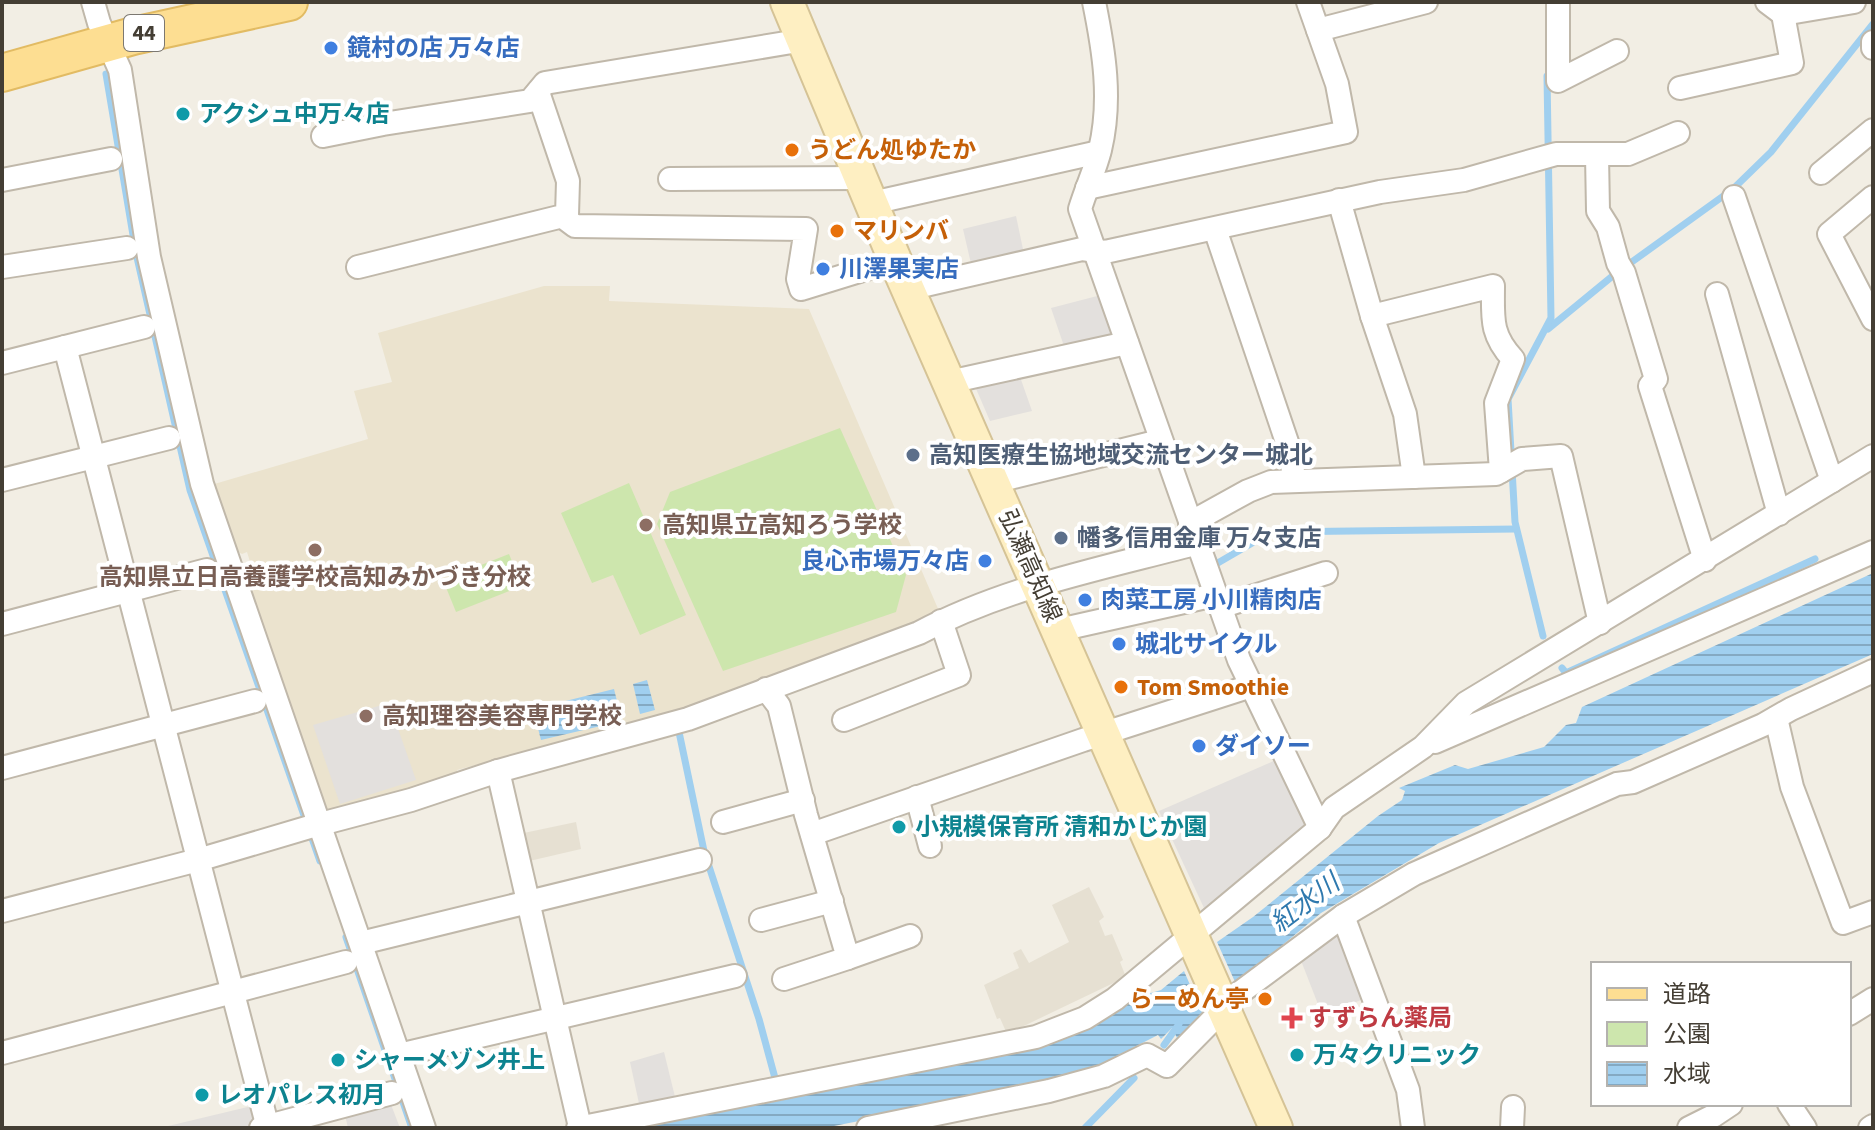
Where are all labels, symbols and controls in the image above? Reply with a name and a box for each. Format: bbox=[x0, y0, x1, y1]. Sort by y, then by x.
road number: 44 bbox=[124, 15, 164, 51]
place label: 鏡村の店 万々店 bbox=[347, 31, 520, 66]
marker: 鏡村の店 万々店 bbox=[322, 39, 340, 57]
place label: アクシュ中万々店 bbox=[199, 97, 390, 132]
marker: アクシュ中万々店 bbox=[174, 105, 192, 123]
place label: うどん処ゆたか bbox=[808, 133, 976, 168]
marker: うどん処ゆたか bbox=[783, 141, 801, 159]
place label: マリンバ bbox=[853, 214, 949, 249]
marker: マリンバ bbox=[828, 222, 846, 240]
place label: 川澤果実店 bbox=[839, 252, 959, 287]
marker: 川澤果実店 bbox=[814, 260, 832, 278]
place label: 高知医療生協地域交流センター城北 bbox=[929, 438, 1313, 473]
marker: 高知医療生協地域交流センター城北 bbox=[904, 446, 922, 464]
street label: 弘瀬高知線 bbox=[990, 504, 1070, 628]
place label: 高知県立高知ろう学校 bbox=[662, 508, 902, 543]
marker: 高知県立高知ろう学校 bbox=[637, 516, 655, 534]
place label: 幡多信用金庫 万々支店 bbox=[1077, 521, 1322, 556]
marker: 幡多信用金庫 万々支店 bbox=[1052, 529, 1070, 547]
marker: 高知県立日高養護学校高知みかづき分校 bbox=[306, 541, 324, 559]
place label: 良心市場万々店 bbox=[801, 544, 969, 579]
marker: 良心市場万々店 bbox=[976, 552, 994, 570]
place label: 高知県立日高養護学校高知みかづき分校 bbox=[99, 560, 531, 595]
place label: 肉菜工房 小川精肉店 bbox=[1101, 583, 1322, 618]
marker: 肉菜工房 小川精肉店 bbox=[1076, 591, 1094, 609]
place label: 城北サイクル bbox=[1135, 627, 1278, 662]
marker: 城北サイクル bbox=[1110, 635, 1128, 653]
place label: Tom Smoothie bbox=[1137, 670, 1289, 705]
marker: Tom Smoothie bbox=[1112, 678, 1130, 696]
place label: 高知理容美容専門学校 bbox=[382, 699, 622, 734]
marker: 高知理容美容専門学校 bbox=[357, 707, 375, 725]
place label: ダイソー bbox=[1215, 729, 1311, 764]
marker: ダイソー bbox=[1190, 737, 1208, 755]
place label: 小規模保育所 清和かじか園 bbox=[915, 810, 1208, 845]
marker: 小規模保育所 清和かじか園 bbox=[890, 818, 908, 836]
water label: 紅水川 bbox=[1263, 863, 1350, 941]
legend bbox=[1591, 962, 1851, 1106]
text: 道路 bbox=[1663, 977, 1711, 1012]
place label: らーめん亭 bbox=[1129, 982, 1249, 1017]
marker: らーめん亭 bbox=[1256, 990, 1274, 1008]
place label: すずらん薬局 bbox=[1308, 1001, 1452, 1036]
marker: すずらん薬局 bbox=[1283, 1009, 1301, 1027]
text: 公園 bbox=[1663, 1017, 1711, 1052]
place label: 万々クリニック bbox=[1313, 1038, 1481, 1073]
place label: シャーメゾン井上 bbox=[354, 1043, 545, 1078]
marker: 万々クリニック bbox=[1288, 1046, 1306, 1064]
marker: シャーメゾン井上 bbox=[329, 1051, 347, 1069]
text: 水域 bbox=[1663, 1057, 1711, 1092]
place label: レオパレス初月 bbox=[218, 1078, 386, 1113]
marker: レオパレス初月 bbox=[193, 1086, 211, 1104]

